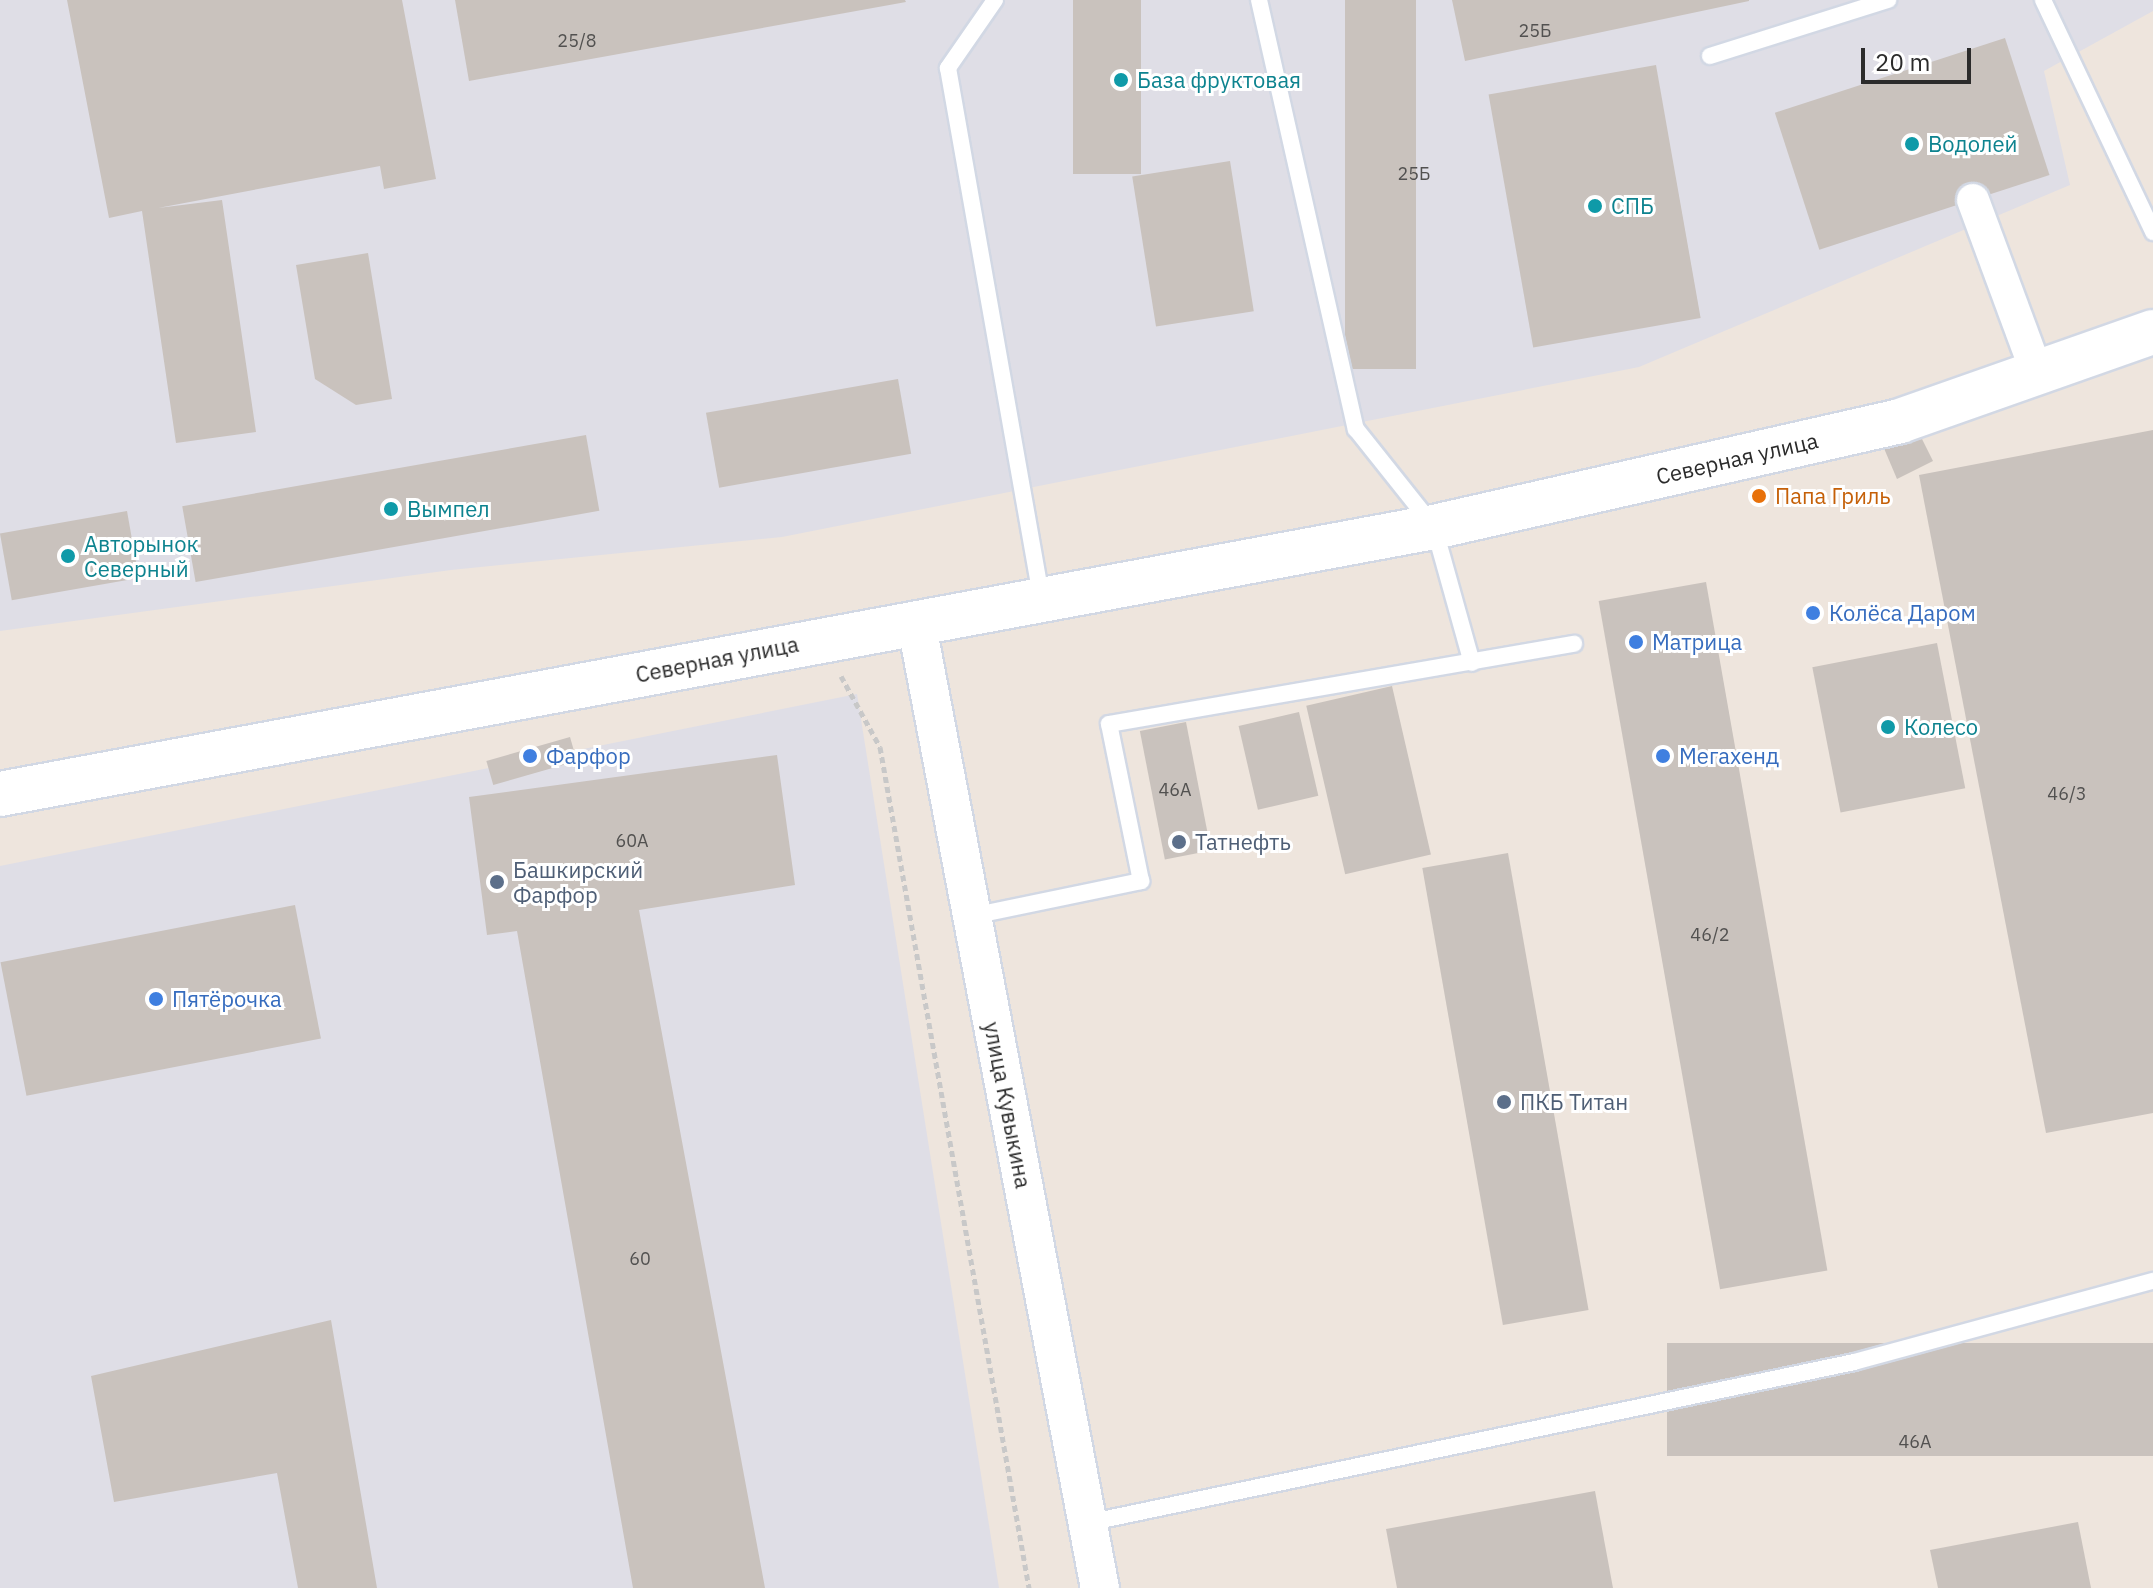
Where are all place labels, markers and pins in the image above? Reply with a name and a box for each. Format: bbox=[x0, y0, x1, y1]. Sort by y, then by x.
place label: База фруктовая bbox=[1137, 67, 1301, 93]
marker: База фруктовая bbox=[1112, 71, 1130, 89]
place label: Водолей bbox=[1928, 131, 2017, 157]
marker: Водолей bbox=[1903, 135, 1921, 153]
place label: СПБ bbox=[1611, 193, 1654, 219]
marker: СПБ bbox=[1586, 197, 1604, 215]
place label: Папа Гриль bbox=[1775, 483, 1891, 509]
marker: Папа Гриль bbox=[1750, 487, 1768, 505]
place label: Вымпел bbox=[407, 496, 490, 522]
marker: Вымпел bbox=[382, 500, 400, 518]
place label: Авторынок Северный bbox=[84, 530, 199, 582]
marker: Авторынок Северный bbox=[59, 547, 77, 565]
place label: Колёса Даром bbox=[1829, 600, 1976, 626]
marker: Колёса Даром bbox=[1804, 604, 1822, 622]
place label: Матрица bbox=[1652, 629, 1742, 655]
marker: Матрица bbox=[1627, 633, 1645, 651]
place label: Колесо bbox=[1904, 714, 1978, 740]
marker: Колесо bbox=[1879, 718, 1897, 736]
place label: Фарфор bbox=[546, 743, 631, 769]
place label: Мегахенд bbox=[1679, 743, 1779, 769]
marker: Фарфор bbox=[521, 747, 539, 765]
marker: Мегахенд bbox=[1654, 747, 1672, 765]
place label: Татнефть bbox=[1195, 829, 1291, 855]
marker: Татнефть bbox=[1170, 833, 1188, 851]
place label: Башкирский Фарфор bbox=[513, 856, 643, 908]
marker: Башкирский Фарфор bbox=[488, 873, 506, 891]
place label: Пятёрочка bbox=[172, 986, 282, 1012]
marker: Пятёрочка bbox=[147, 990, 165, 1008]
place label: ПКБ Титан bbox=[1520, 1089, 1628, 1115]
marker: ПКБ Титан bbox=[1495, 1093, 1513, 1111]

